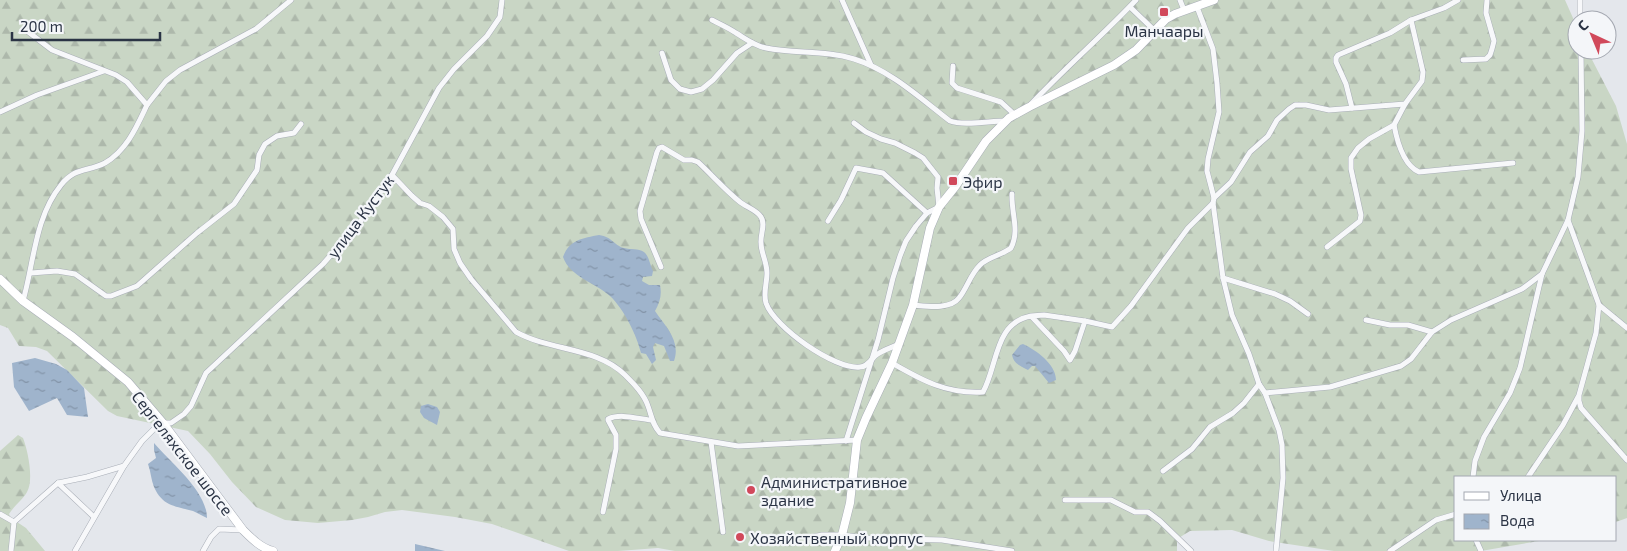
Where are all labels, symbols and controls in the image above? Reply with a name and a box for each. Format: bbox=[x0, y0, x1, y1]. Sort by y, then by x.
marker: Манчаары bbox=[1158, 6, 1170, 18]
scale bar bbox=[12, 10, 160, 42]
north arrow bbox=[1567, 10, 1617, 60]
text: С bbox=[1574, 16, 1591, 34]
text: 200 m bbox=[20, 17, 63, 35]
place label: Манчаары bbox=[1124, 21, 1204, 40]
street label: улица Кустук bbox=[323, 170, 398, 262]
place label: Эфир bbox=[963, 172, 1002, 191]
marker: Эфир bbox=[947, 175, 959, 187]
street label: Сергеляхское шоссе bbox=[128, 387, 238, 519]
place label: Административное здание bbox=[761, 472, 907, 509]
legend bbox=[1454, 476, 1617, 541]
marker: Административное здание bbox=[745, 484, 757, 496]
text: Улица bbox=[1500, 486, 1542, 504]
text: Вода bbox=[1500, 511, 1535, 529]
place label: Хозяйственный корпус bbox=[750, 528, 924, 548]
marker: Хозяйственный корпус bbox=[734, 531, 746, 543]

